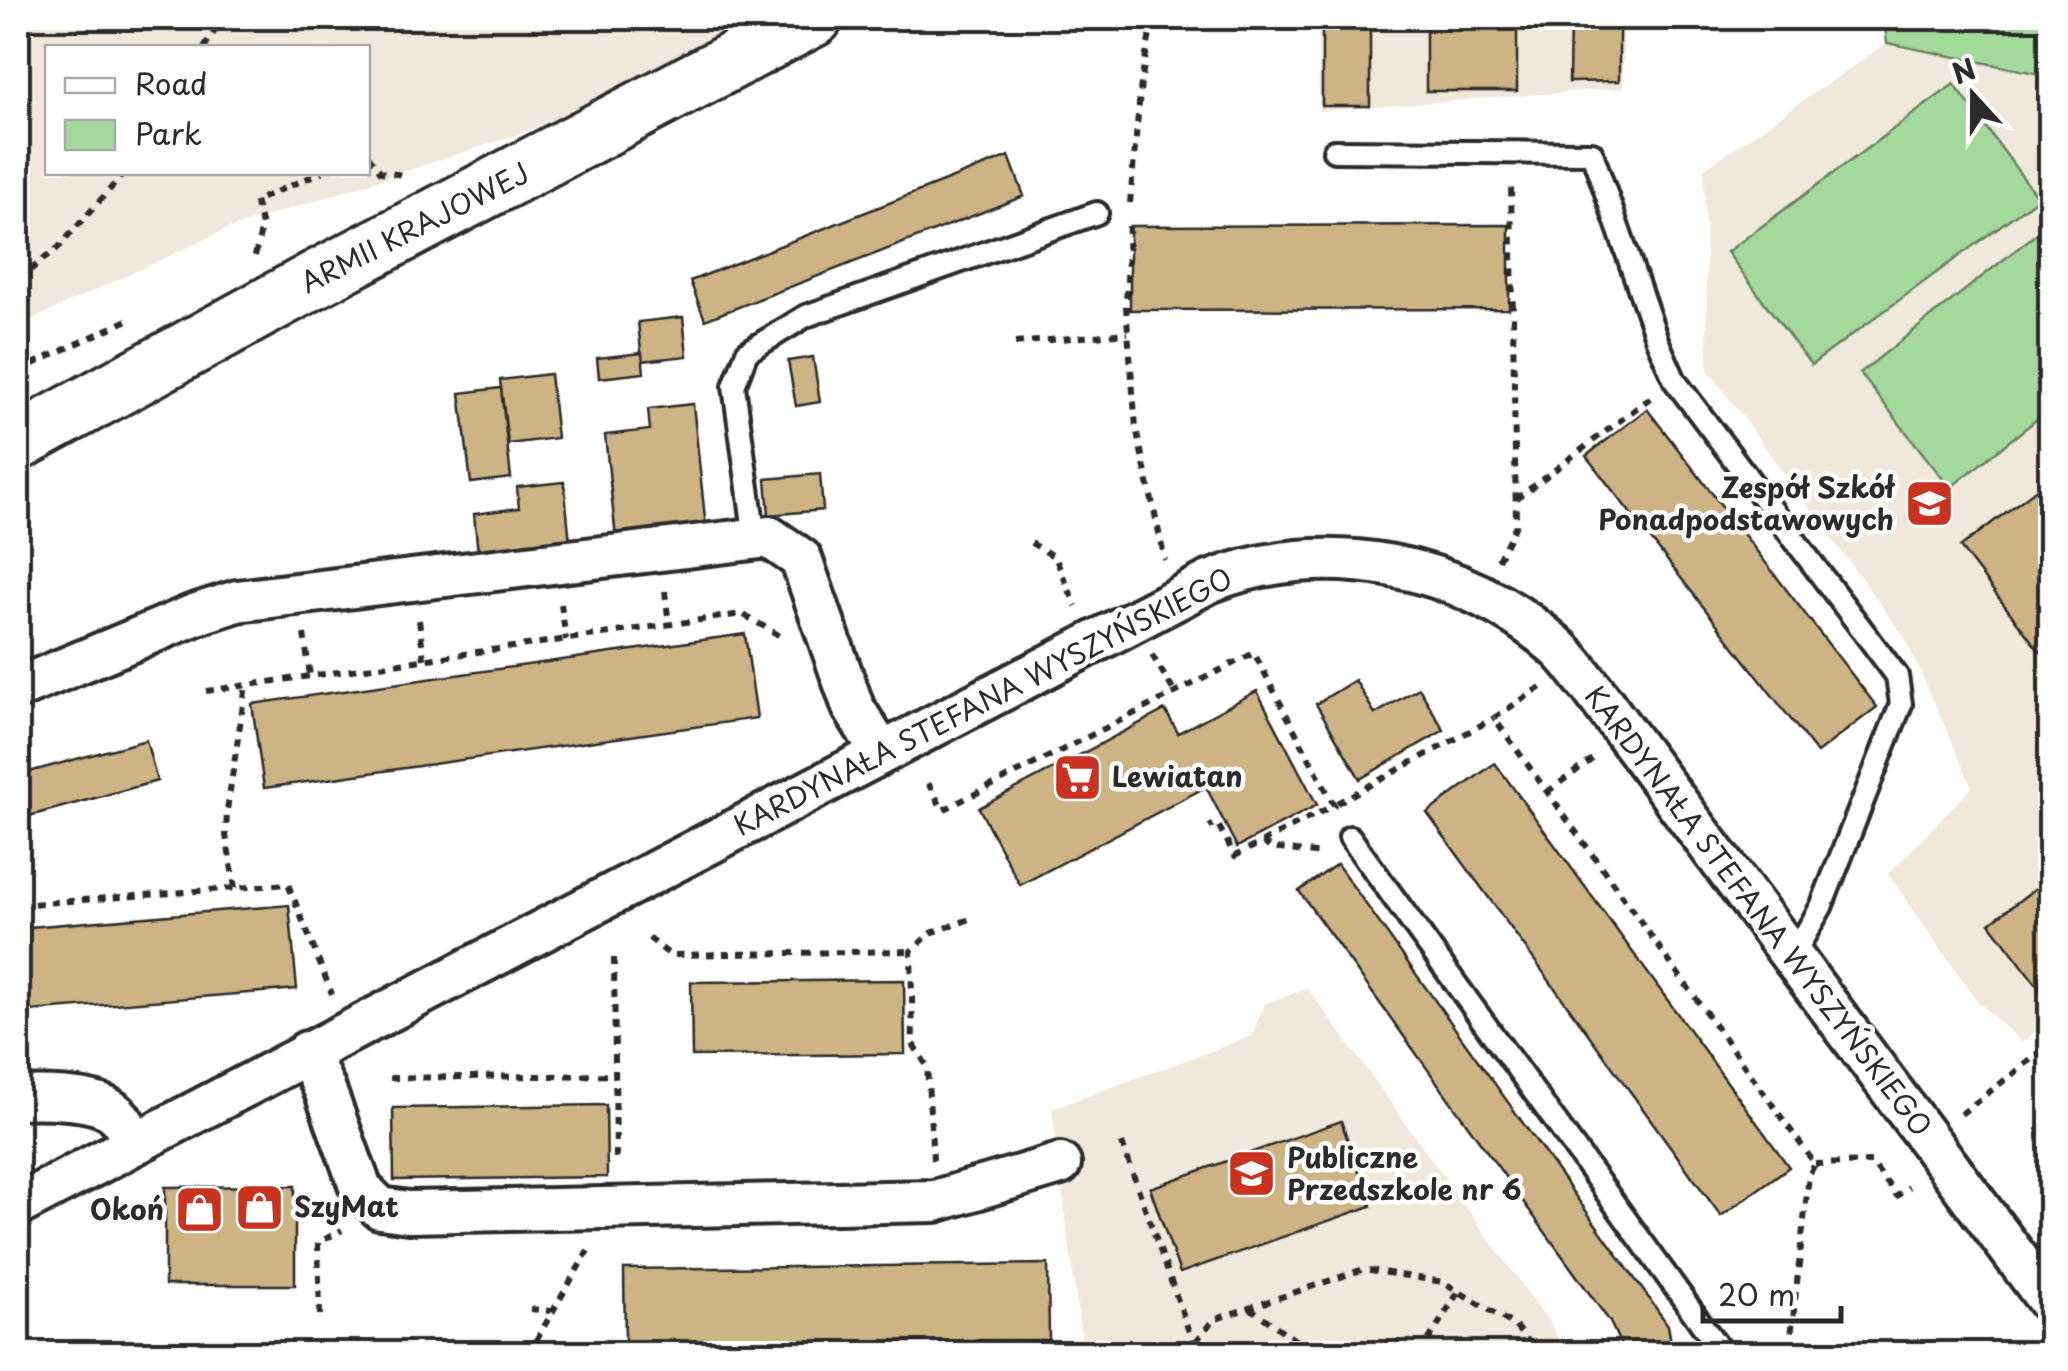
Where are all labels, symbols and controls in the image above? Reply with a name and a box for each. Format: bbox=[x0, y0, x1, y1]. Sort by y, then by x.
legend bbox=[45, 45, 370, 175]
north arrow bbox=[1923, 45, 2023, 145]
text: N bbox=[1945, 46, 1982, 94]
text: Road bbox=[135, 60, 208, 105]
text: Park bbox=[135, 110, 202, 155]
street label: ARMII KRAJOWEJ bbox=[292, 150, 536, 303]
place label: Zespół Szkół Ponadpodstawowych bbox=[1598, 465, 1896, 540]
school or university icon: Zespół Szkół Ponadpodstawowych bbox=[1903, 478, 1955, 530]
street label: KARDYNAŁA STEFANA WYSZYŃSKIEGO bbox=[726, 556, 1239, 846]
street label: KARDYNAŁA STEFANA WYSZYŃSKIEGO bbox=[1575, 676, 1943, 1144]
supermarket icon: Lewiatan bbox=[1051, 751, 1103, 803]
place label: Lewiatan bbox=[1112, 754, 1242, 797]
place label: Publiczne Przedszkole nr 6 bbox=[1287, 1135, 1522, 1210]
school or university icon: Publiczne Przedszkole nr 6 bbox=[1226, 1148, 1278, 1200]
shop icon: SzyMat bbox=[233, 1181, 285, 1233]
shop icon: Okoń bbox=[173, 1184, 225, 1236]
place label: SzyMat bbox=[294, 1184, 399, 1227]
place label: Okoń bbox=[90, 1187, 164, 1230]
scale bar bbox=[1703, 1261, 1840, 1323]
text: 20 m bbox=[1718, 1271, 1795, 1316]

